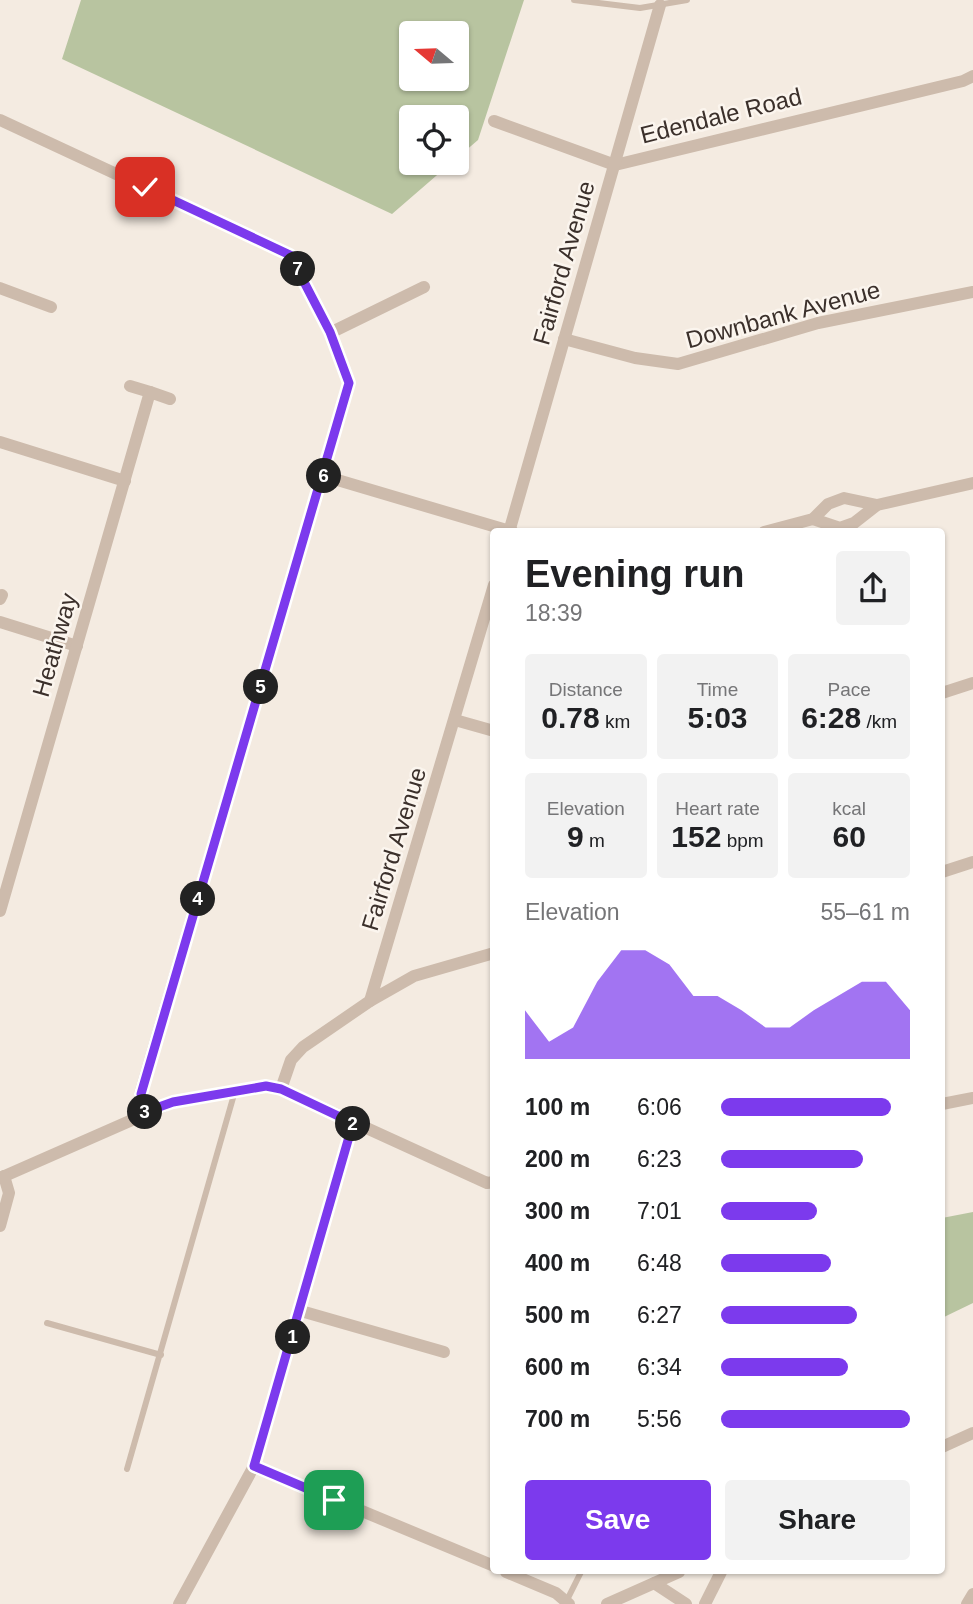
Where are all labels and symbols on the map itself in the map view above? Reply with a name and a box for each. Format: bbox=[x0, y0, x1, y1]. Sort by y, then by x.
north arrow bbox=[399, 21, 469, 91]
street label: Edendale Road bbox=[637, 82, 804, 149]
pin bbox=[115, 157, 175, 217]
street label: Fairford Avenue bbox=[527, 178, 600, 348]
pin: 7 bbox=[280, 252, 316, 286]
street label: Downbank Avenue bbox=[683, 276, 883, 353]
pin: 6 bbox=[306, 458, 342, 494]
street label: Heathway bbox=[27, 590, 82, 700]
pin: 5 bbox=[244, 670, 278, 704]
street label: Fairford Avenue bbox=[356, 764, 431, 934]
pin: 4 bbox=[180, 881, 216, 916]
pin: 3 bbox=[128, 1094, 162, 1130]
pin: 2 bbox=[336, 1106, 370, 1142]
pin: 1 bbox=[276, 1320, 310, 1354]
pin bbox=[304, 1470, 364, 1530]

